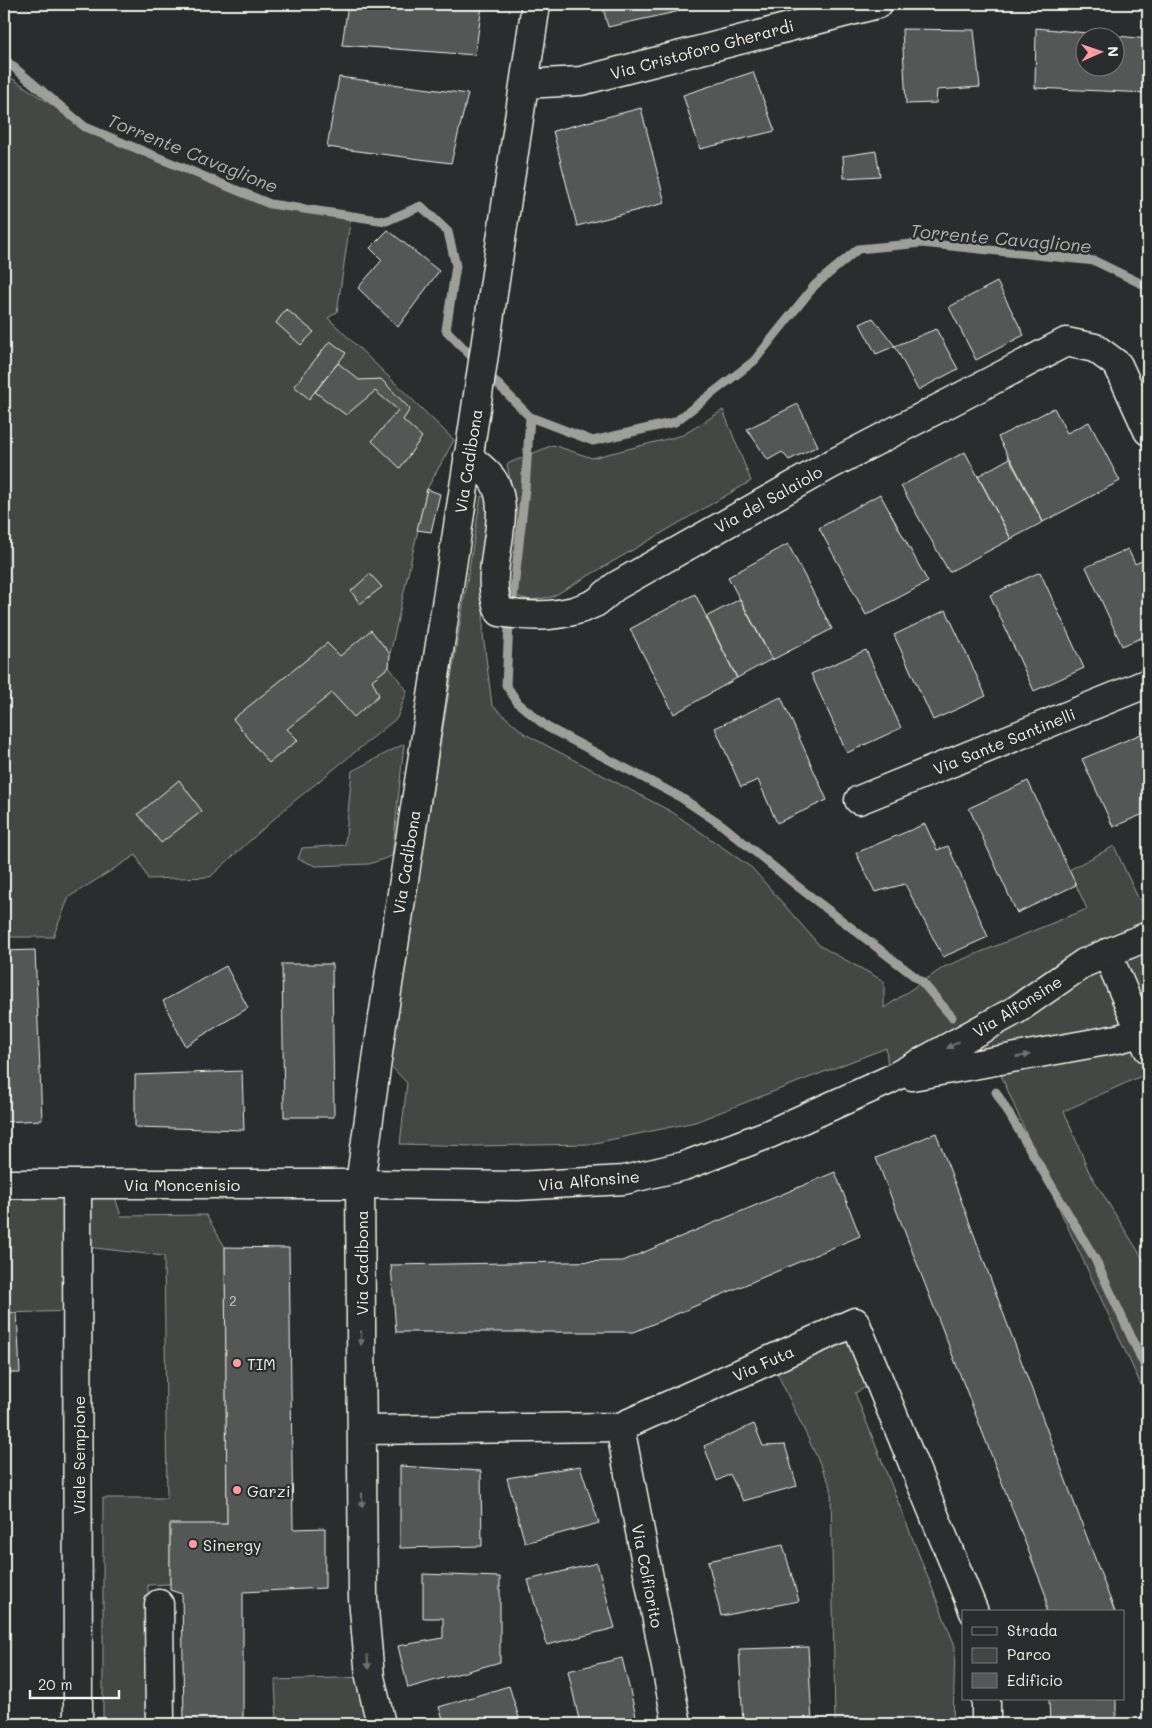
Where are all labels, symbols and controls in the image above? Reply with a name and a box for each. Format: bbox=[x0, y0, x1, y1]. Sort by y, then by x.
street label: Via Cristoforo Gherardi bbox=[608, 14, 796, 84]
north arrow bbox=[1074, 28, 1124, 78]
text: N bbox=[1104, 46, 1123, 57]
water label: Torrente Cavaglione bbox=[104, 108, 282, 198]
water label: Torrente Cavaglione bbox=[909, 218, 1093, 258]
street label: Via Cadibona bbox=[449, 407, 487, 515]
street label: Via del Salaiolo bbox=[710, 461, 826, 537]
street label: Via Sante Santinelli bbox=[930, 703, 1078, 779]
street label: Via Cadibona bbox=[387, 808, 425, 916]
street label: Via Alfonsine bbox=[968, 970, 1066, 1042]
one-way arrow bbox=[947, 1040, 960, 1049]
one-way arrow bbox=[1015, 1051, 1031, 1059]
street label: Via Alfonsine bbox=[538, 1165, 640, 1195]
street label: Via Moncenisio bbox=[124, 1174, 240, 1195]
street label: Via Cadibona bbox=[351, 1210, 372, 1316]
house number: 2 bbox=[229, 1291, 237, 1310]
one-way arrow bbox=[358, 1330, 366, 1346]
street label: Via Futa bbox=[729, 1340, 797, 1386]
place label: TIM bbox=[247, 1353, 276, 1374]
marker: TIM bbox=[231, 1357, 243, 1369]
street label: Viale Sempione bbox=[68, 1396, 89, 1514]
place label: Garzi bbox=[247, 1480, 291, 1501]
marker: Garzi bbox=[231, 1484, 243, 1496]
one-way arrow bbox=[358, 1492, 366, 1508]
street label: Via Colfiorito bbox=[628, 1522, 668, 1630]
place label: Sinergy bbox=[203, 1534, 261, 1555]
marker: Sinergy bbox=[187, 1538, 199, 1550]
legend bbox=[962, 1610, 1124, 1700]
text: Strada bbox=[1007, 1620, 1058, 1640]
text: Parco bbox=[1007, 1644, 1051, 1664]
one-way arrow bbox=[365, 1655, 373, 1671]
scale bar bbox=[30, 1668, 119, 1700]
text: Edificio bbox=[1007, 1670, 1063, 1690]
text: 20 m bbox=[38, 1674, 72, 1694]

